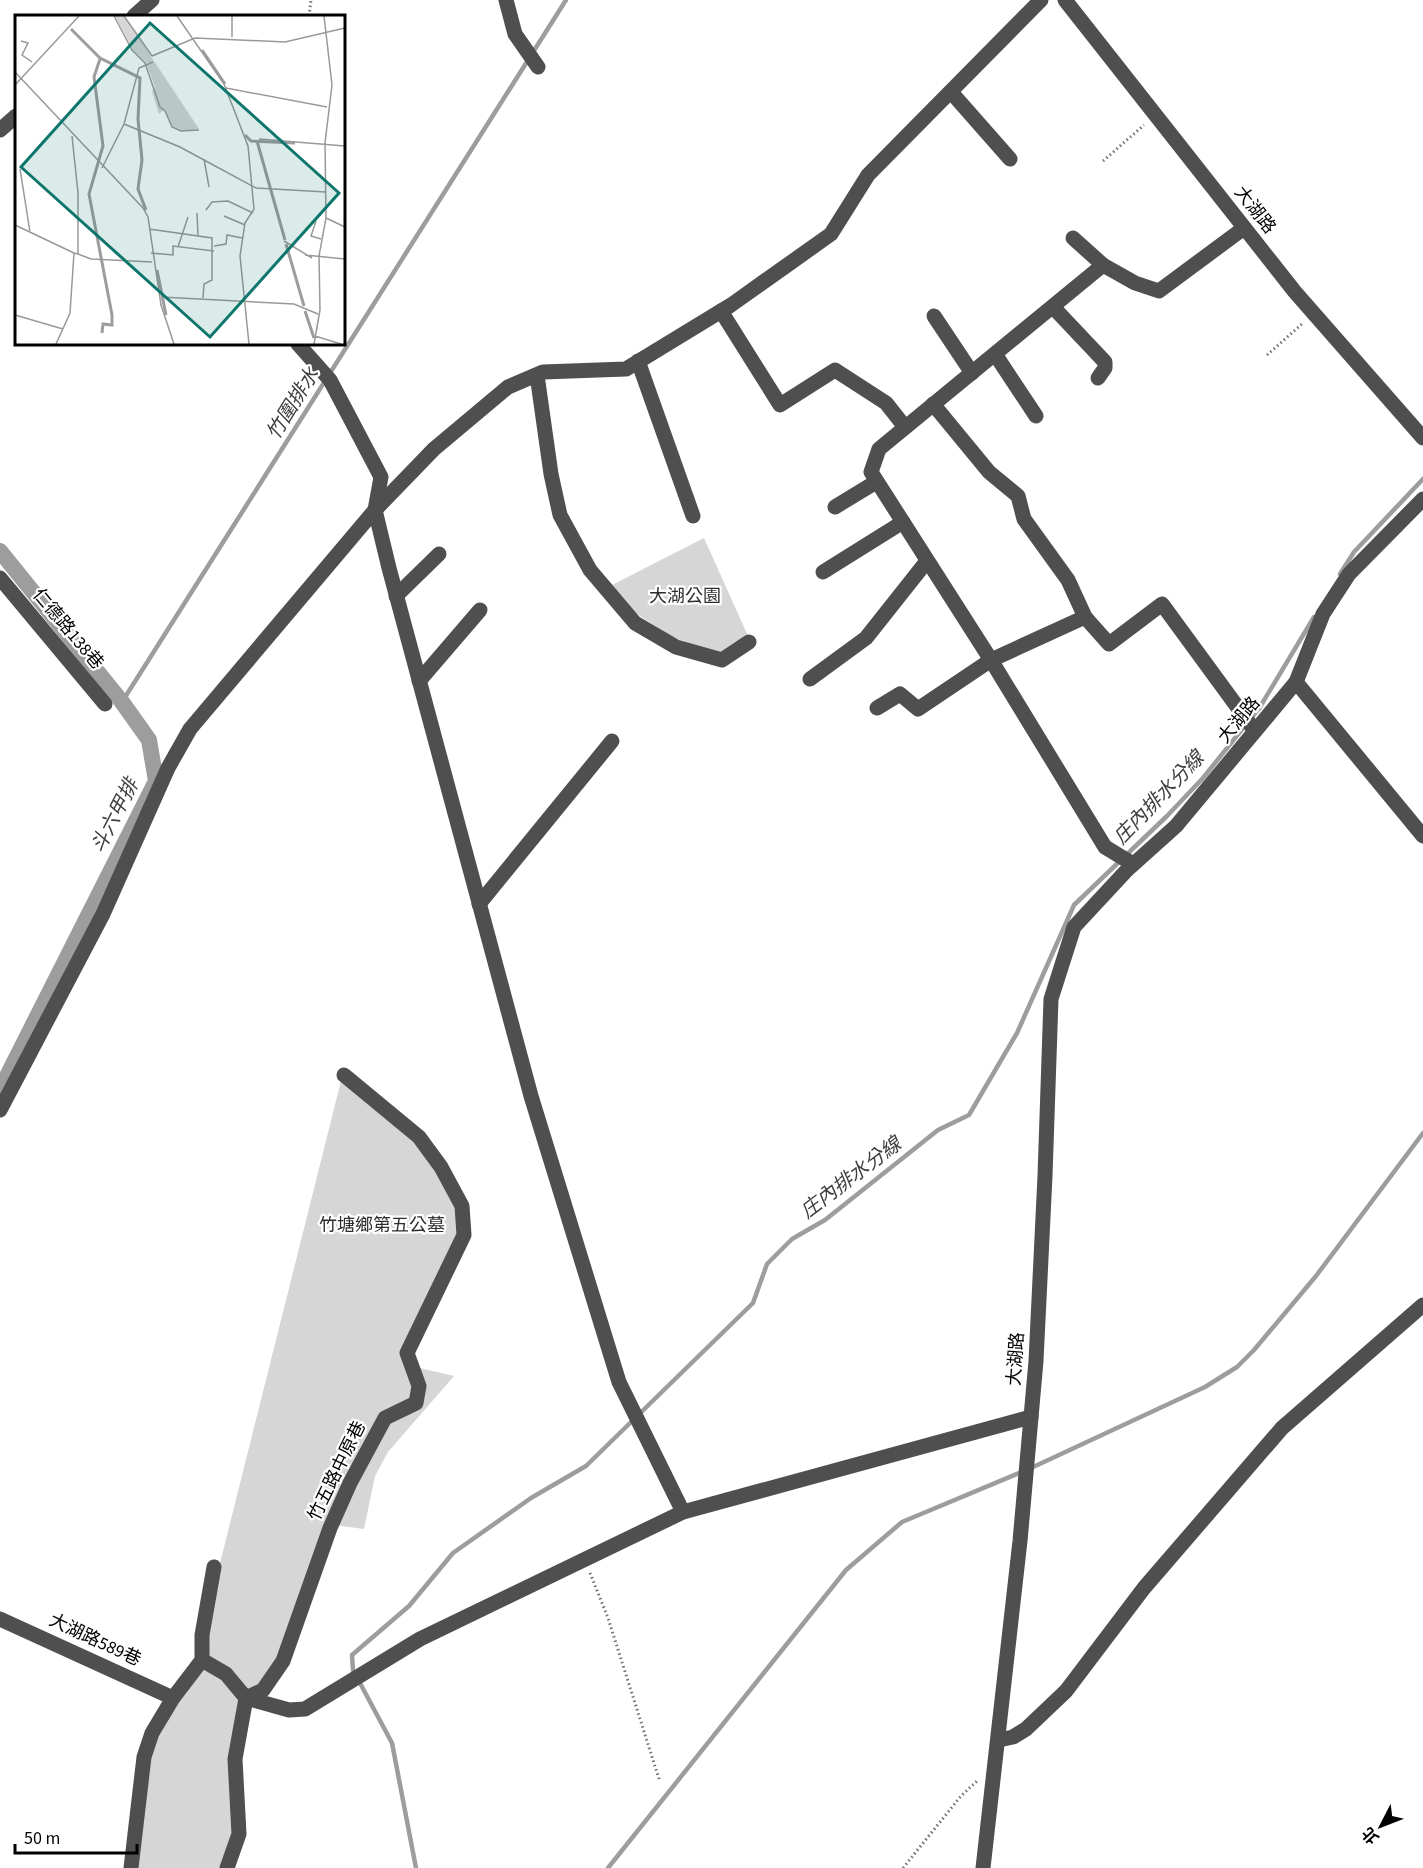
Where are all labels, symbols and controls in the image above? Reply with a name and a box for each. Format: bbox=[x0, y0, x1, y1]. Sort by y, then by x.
inset map bbox=[15, 15, 345, 345]
street label: 大湖路 bbox=[1229, 181, 1281, 239]
water label: 竹圍排水 bbox=[260, 362, 327, 445]
street label: 仁德路138巷 bbox=[27, 583, 109, 675]
park label: 大湖公園 bbox=[649, 584, 721, 609]
street label: 大湖路 bbox=[1212, 691, 1266, 749]
water label: 庄內排水分線 bbox=[1107, 744, 1212, 851]
water label: 斗六甲排 bbox=[84, 771, 147, 858]
water label: 庄內排水分線 bbox=[795, 1130, 909, 1225]
park label: 竹塘鄉第五公墓 bbox=[319, 1213, 445, 1238]
street label: 大湖路 bbox=[1002, 1331, 1030, 1387]
street label: 竹五路中原巷 bbox=[302, 1417, 372, 1525]
street label: 大湖路589巷 bbox=[45, 1608, 145, 1672]
north arrow bbox=[1351, 1796, 1411, 1856]
scale bar bbox=[15, 1817, 136, 1855]
text: 北 bbox=[1357, 1822, 1384, 1849]
text: 50 m bbox=[24, 1826, 60, 1851]

